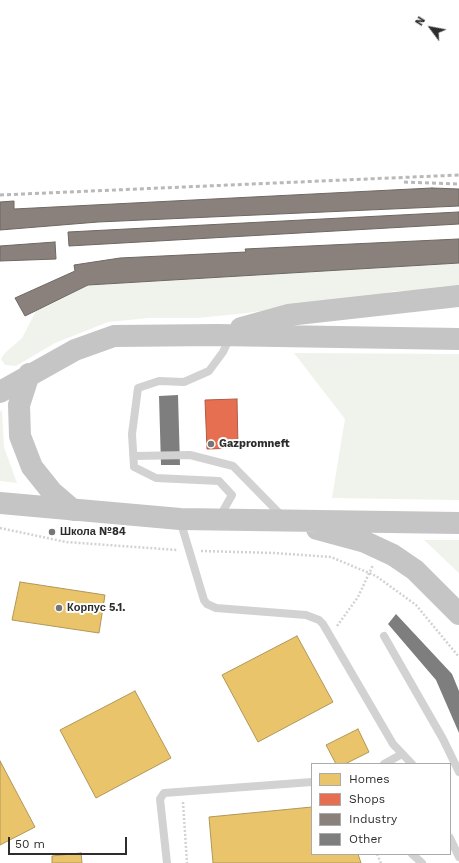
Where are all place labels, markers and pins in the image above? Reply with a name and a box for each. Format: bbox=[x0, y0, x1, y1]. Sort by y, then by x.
place label: Gazpromneft bbox=[219, 437, 290, 451]
marker: Gazpromneft bbox=[206, 439, 216, 449]
place label: Школа №84 bbox=[60, 525, 126, 539]
marker: Школа №84 bbox=[47, 527, 57, 537]
place label: Корпус 5.1. bbox=[67, 601, 125, 615]
marker: Корпус 5.1. bbox=[54, 603, 64, 613]

